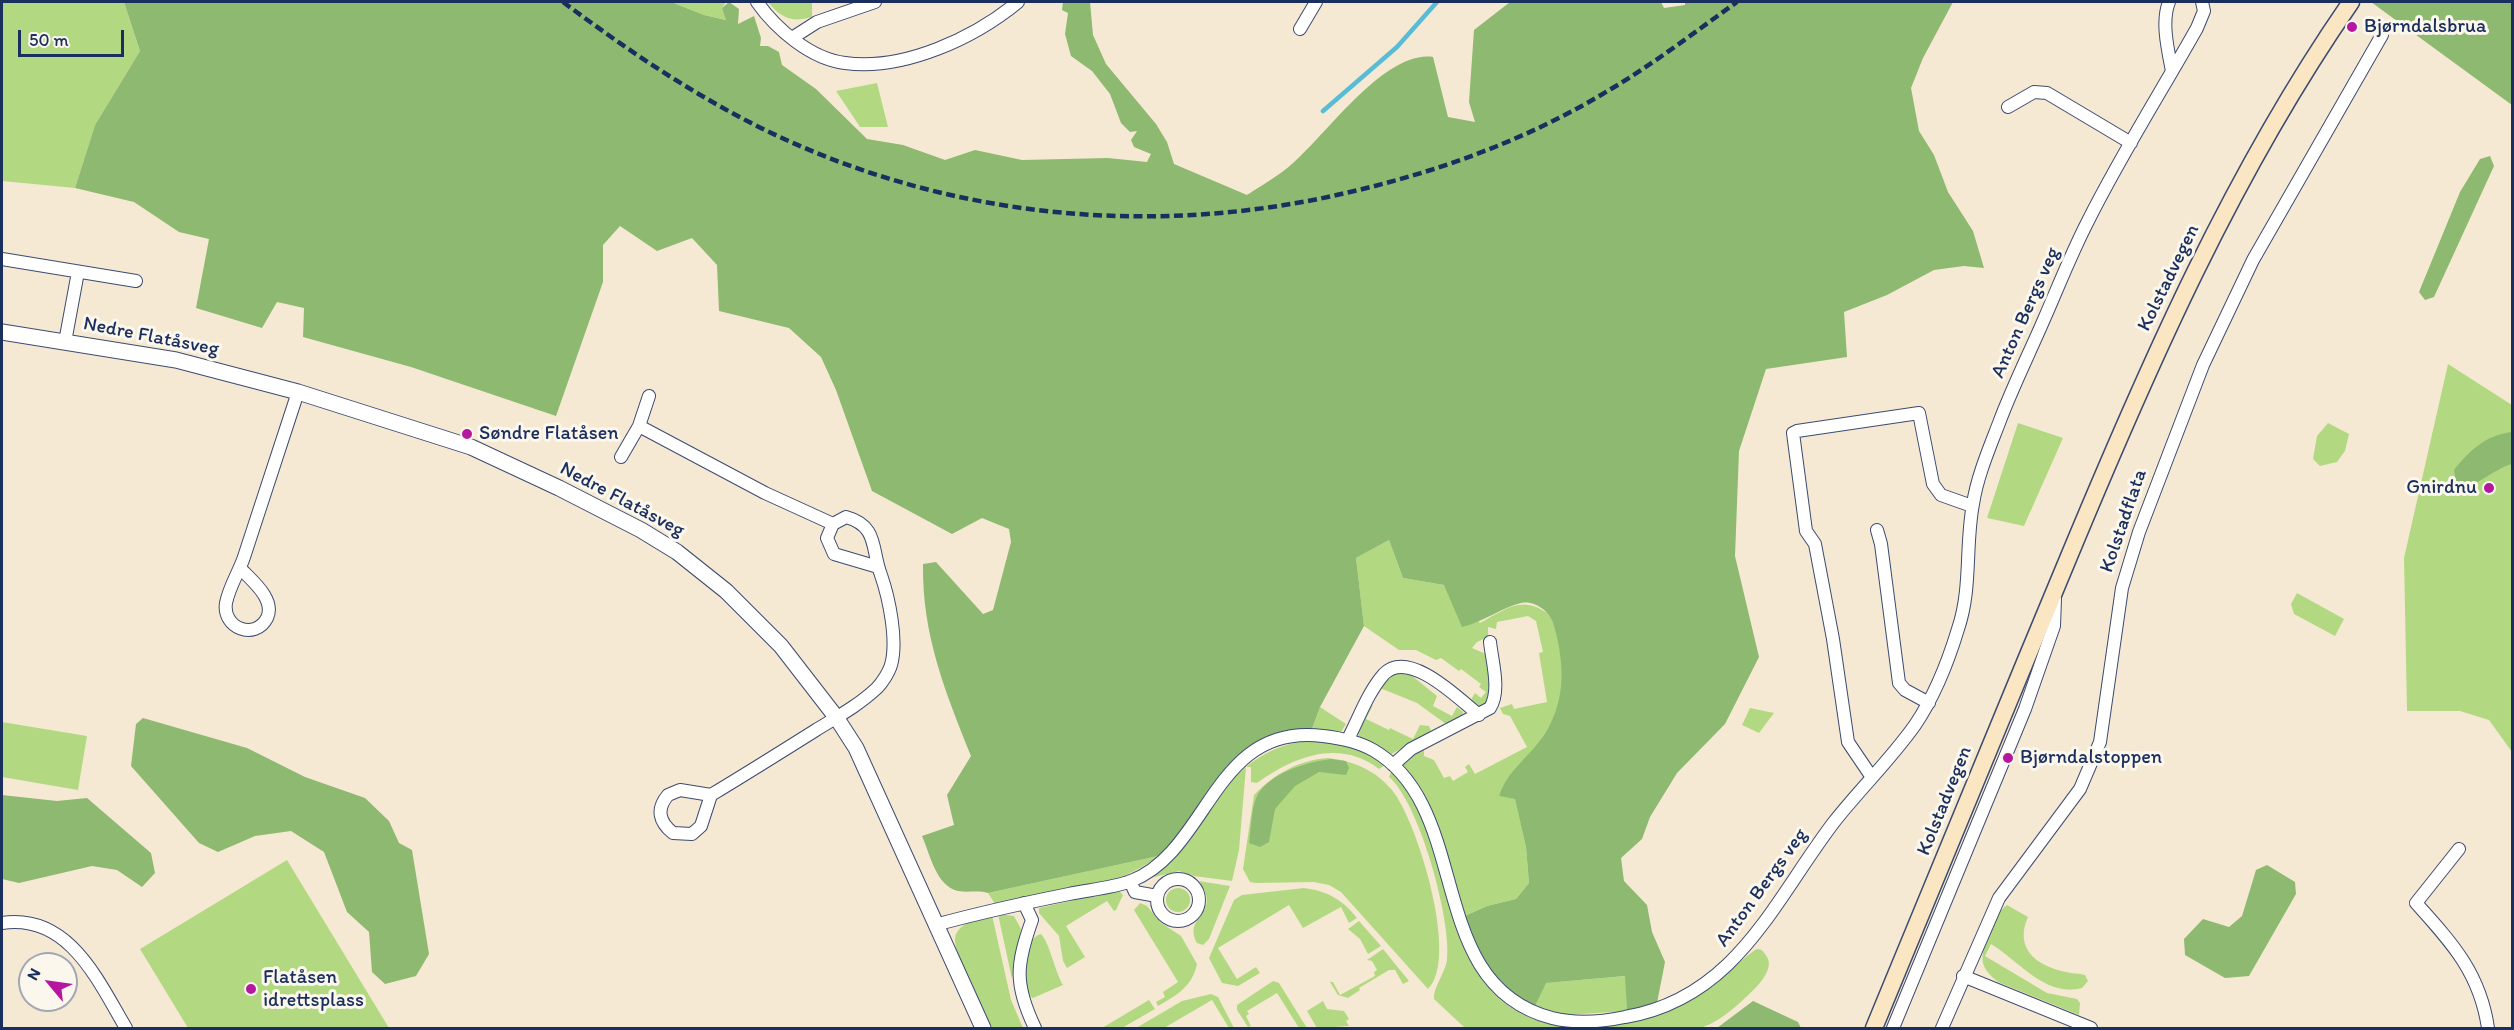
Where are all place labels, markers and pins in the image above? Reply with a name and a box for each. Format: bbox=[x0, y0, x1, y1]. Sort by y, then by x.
place label: Bjørndalsbrua bbox=[2364, 15, 2486, 39]
marker: Bjørndalsbrua bbox=[2345, 20, 2359, 34]
place label: Søndre Flatåsen bbox=[479, 422, 618, 446]
marker: Søndre Flatåsen bbox=[460, 427, 474, 441]
place label: Gnirdnu bbox=[2406, 476, 2477, 500]
marker: Gnirdnu bbox=[2482, 481, 2496, 495]
place label: Bjørndalstoppen bbox=[2020, 746, 2162, 770]
marker: Bjørndalstoppen bbox=[2001, 751, 2015, 765]
place label: Flatåsen idrettsplass bbox=[263, 966, 364, 1013]
marker: Flatåsen idrettsplass bbox=[244, 982, 258, 996]

